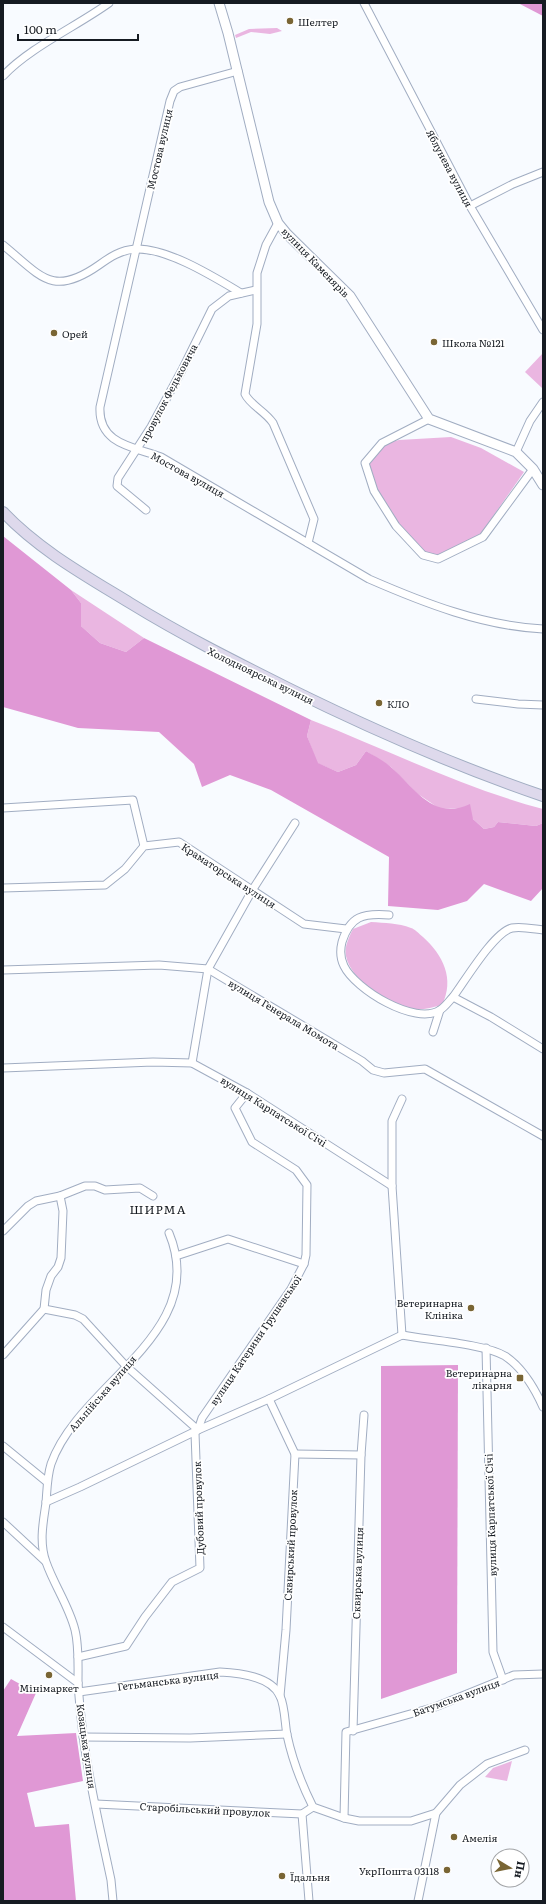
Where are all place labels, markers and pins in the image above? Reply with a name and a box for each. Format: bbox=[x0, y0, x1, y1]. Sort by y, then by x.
place label: Шелтер bbox=[298, 14, 338, 29]
marker: Шелтер bbox=[285, 16, 295, 26]
place label: Орей bbox=[62, 326, 88, 341]
marker: Орей bbox=[49, 328, 59, 338]
place label: Школа №121 bbox=[442, 335, 505, 350]
marker: Школа №121 bbox=[429, 337, 439, 347]
place label: КЛО bbox=[387, 696, 410, 711]
marker: КЛО bbox=[374, 698, 384, 708]
place label: Ветеринарна Клініка bbox=[397, 1295, 464, 1322]
marker: Ветеринарна Клініка bbox=[466, 1303, 476, 1313]
place label: Ветеринарна лікарня bbox=[446, 1365, 513, 1392]
marker: Ветеринарна лікарня bbox=[515, 1373, 525, 1383]
marker: Мінімаркет bbox=[44, 1670, 54, 1680]
place label: Мінімаркет bbox=[19, 1680, 79, 1695]
place label: Амелія bbox=[462, 1830, 498, 1845]
marker: Амелія bbox=[449, 1832, 459, 1842]
place label: УкрПошта 03118 bbox=[359, 1863, 439, 1878]
marker: УкрПошта 03118 bbox=[442, 1865, 452, 1875]
place label: Їдальня bbox=[290, 1869, 330, 1884]
marker: Їдальня bbox=[277, 1871, 287, 1881]

